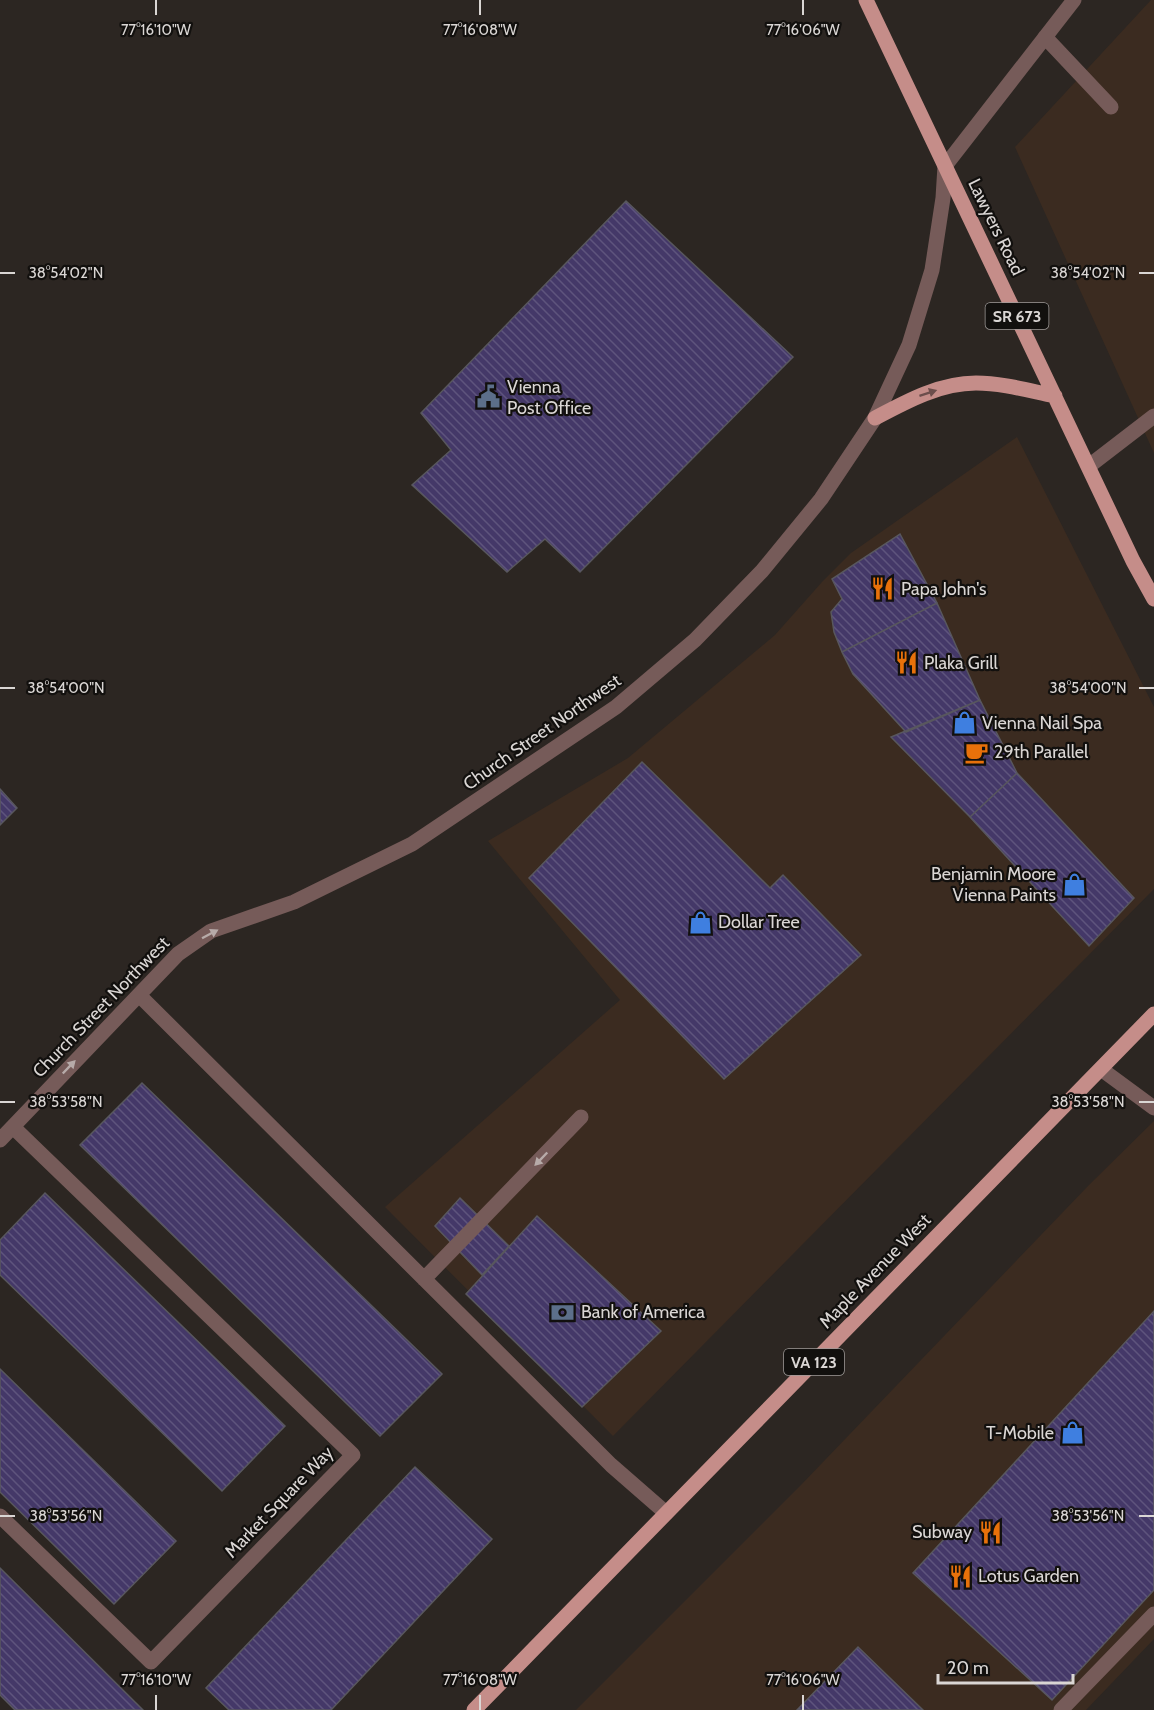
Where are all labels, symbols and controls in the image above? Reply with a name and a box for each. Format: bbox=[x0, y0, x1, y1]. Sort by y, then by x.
text: 77°16'10"W bbox=[121, 21, 192, 39]
text: 77°16'08"W bbox=[443, 21, 518, 39]
text: 77°16'06"W bbox=[766, 21, 841, 39]
street label: Lawyers Road bbox=[963, 175, 1029, 279]
text: 38°54'02"N bbox=[29, 264, 103, 282]
text: 38°54'02"N bbox=[1051, 264, 1125, 282]
road number: SR 673 bbox=[986, 303, 1048, 329]
place label: Vienna Post Office bbox=[507, 376, 591, 419]
public building icon: Vienna Post Office bbox=[476, 384, 502, 410]
one-way arrow bbox=[919, 388, 937, 397]
restaurant icon: Papa John's bbox=[870, 576, 896, 602]
place label: Papa John's bbox=[901, 578, 986, 600]
restaurant icon: Plaka Grill bbox=[893, 650, 919, 676]
place label: Plaka Grill bbox=[924, 652, 998, 674]
street label: Church Street Northwest bbox=[459, 669, 625, 795]
text: 38°54'00"N bbox=[27, 679, 105, 697]
text: 38°54'00"N bbox=[1049, 679, 1127, 697]
shop icon: Vienna Nail Spa bbox=[951, 710, 977, 736]
place label: Vienna Nail Spa bbox=[982, 712, 1102, 734]
cafe icon: 29th Parallel bbox=[963, 739, 989, 765]
place label: 29th Parallel bbox=[994, 741, 1089, 763]
place label: Benjamin Moore Vienna Paints bbox=[931, 863, 1056, 906]
shop icon: Benjamin Moore Vienna Paints bbox=[1061, 871, 1087, 897]
shop icon: Dollar Tree bbox=[687, 909, 713, 935]
place label: Dollar Tree bbox=[718, 911, 800, 933]
one-way arrow bbox=[202, 929, 219, 939]
street label: Church Street Northwest bbox=[28, 932, 174, 1082]
one-way arrow bbox=[62, 1061, 76, 1075]
text: 38°53'58"N bbox=[30, 1093, 102, 1111]
text: 38°53'58"N bbox=[1052, 1093, 1124, 1111]
one-way arrow bbox=[534, 1152, 548, 1166]
street label: Maple Avenue West bbox=[815, 1209, 935, 1333]
bank icon: Bank of America bbox=[550, 1299, 576, 1325]
place label: Bank of America bbox=[581, 1301, 705, 1323]
road number: VA 123 bbox=[784, 1349, 844, 1375]
shop icon: T-Mobile bbox=[1059, 1420, 1085, 1446]
place label: T-Mobile bbox=[986, 1422, 1054, 1444]
street label: Market Square Way bbox=[220, 1442, 338, 1562]
text: 38°53'56"N bbox=[30, 1507, 102, 1525]
text: 38°53'56"N bbox=[1052, 1507, 1124, 1525]
restaurant icon: Subway bbox=[977, 1519, 1003, 1545]
place label: Subway bbox=[912, 1521, 972, 1543]
restaurant icon: Lotus Garden bbox=[947, 1563, 973, 1589]
place label: Lotus Garden bbox=[978, 1565, 1079, 1587]
scale bar bbox=[938, 1647, 1073, 1685]
text: 20 m bbox=[947, 1657, 989, 1679]
text: 77°16'10"W bbox=[121, 1671, 192, 1689]
text: 77°16'08"W bbox=[443, 1671, 518, 1689]
text: 77°16'06"W bbox=[766, 1671, 841, 1689]

